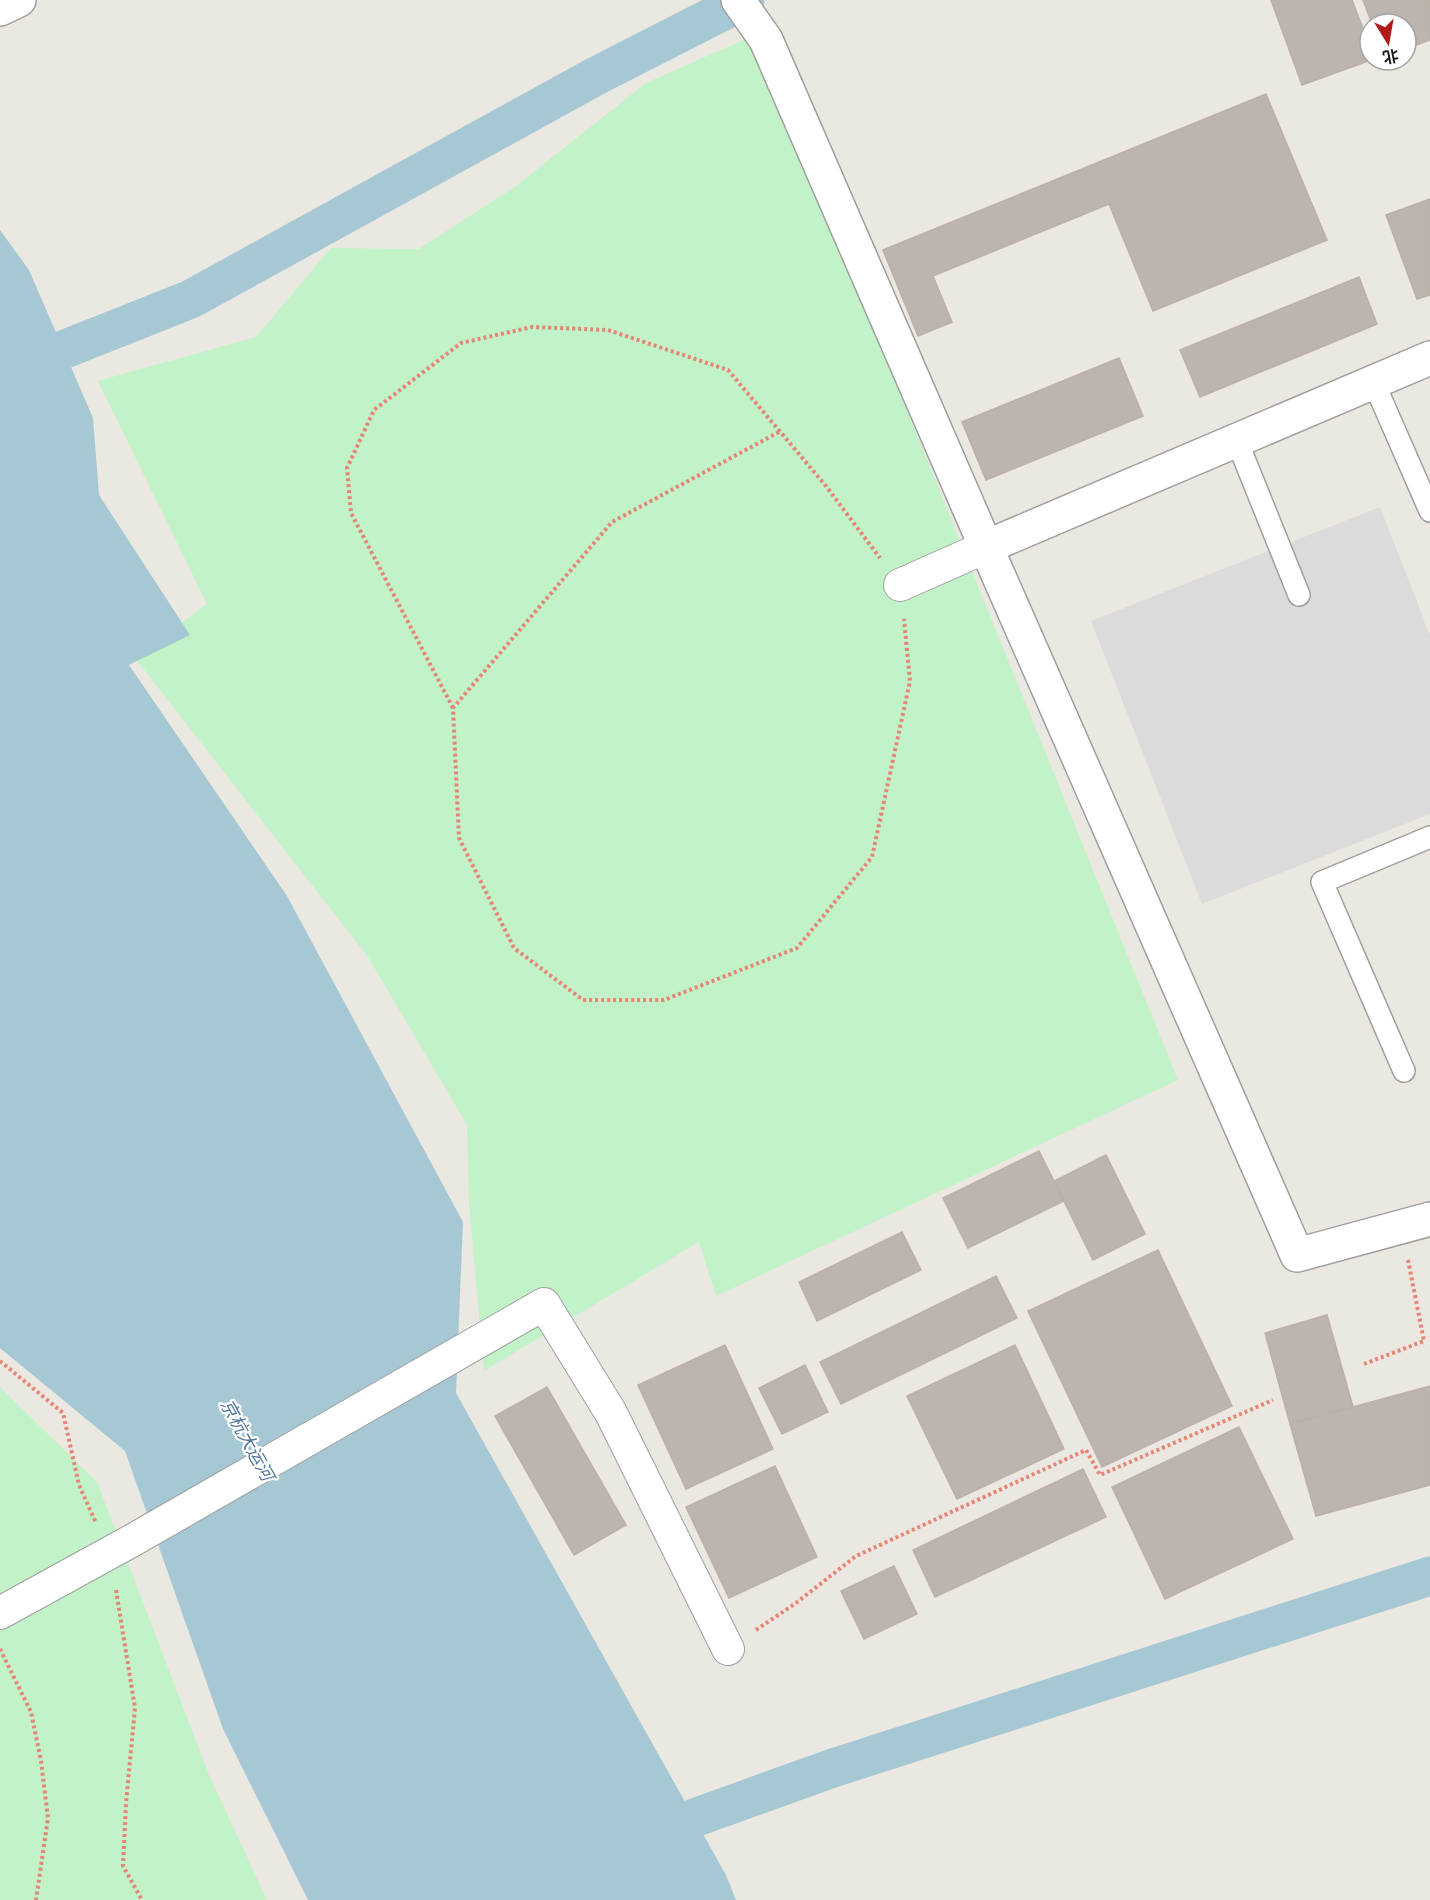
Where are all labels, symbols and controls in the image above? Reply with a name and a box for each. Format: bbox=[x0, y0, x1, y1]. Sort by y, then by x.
north arrow bbox=[1358, 12, 1418, 72]
text: 北 bbox=[1381, 45, 1400, 67]
water label: 京杭大运河 bbox=[216, 1395, 280, 1487]

